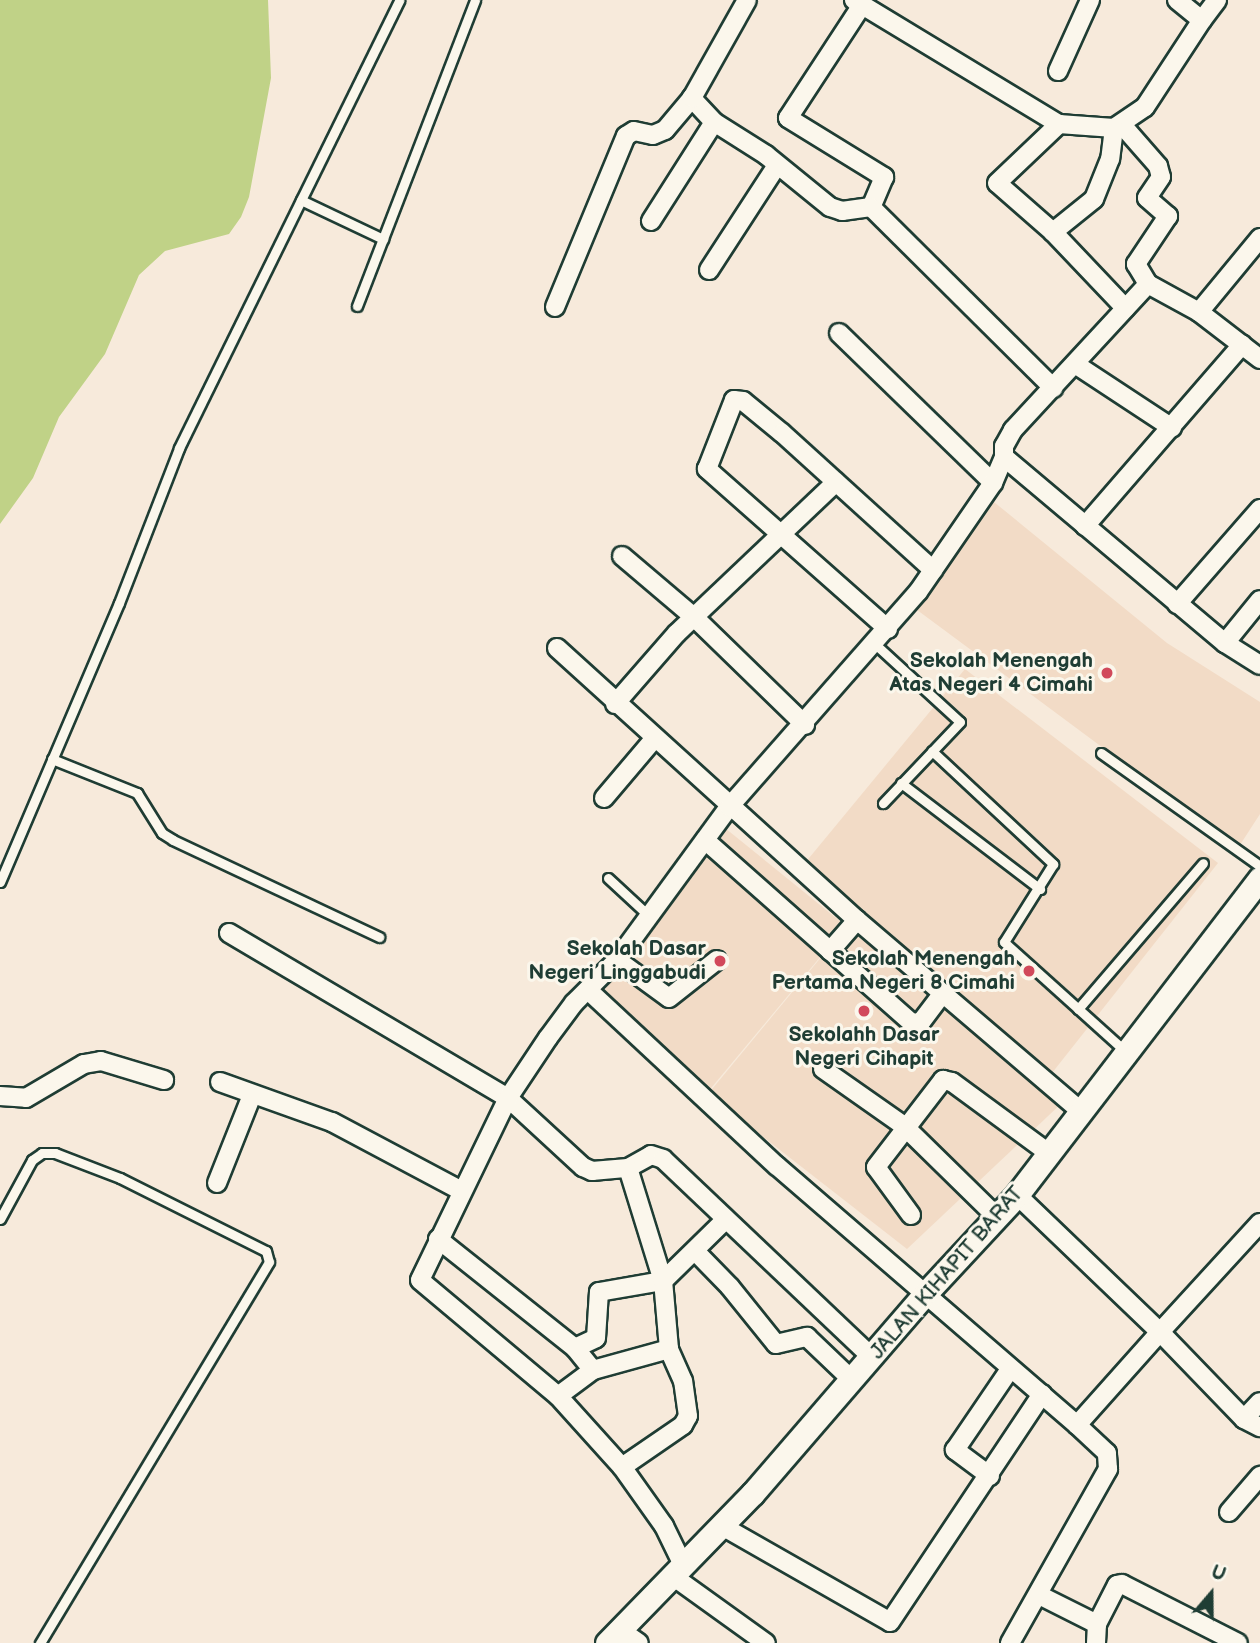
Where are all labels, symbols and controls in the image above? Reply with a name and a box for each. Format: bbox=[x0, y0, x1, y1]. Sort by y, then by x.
place label: Sekolah Menengah Atas Negeri 4 Cimahi bbox=[890, 648, 1093, 698]
marker: Sekolah Menengah Atas Negeri 4 Cimahi bbox=[1099, 665, 1115, 681]
place label: Sekolah Dasar Negeri Linggabudi bbox=[529, 936, 706, 986]
place label: Sekolah Menengah Pertama Negeri 8 Cimahi bbox=[772, 946, 1015, 996]
marker: Sekolah Dasar Negeri Linggabudi bbox=[712, 953, 728, 969]
marker: Sekolah Menengah Pertama Negeri 8 Cimahi bbox=[1021, 963, 1037, 979]
marker: Sekolahh Dasar Negeri Cihapit bbox=[856, 1003, 872, 1019]
place label: Sekolahh Dasar Negeri Cihapit bbox=[789, 1022, 939, 1072]
street label: JALAN KIHAPIT BARAT bbox=[865, 1181, 1029, 1365]
north arrow bbox=[1176, 1559, 1246, 1629]
text: U bbox=[1208, 1561, 1229, 1587]

